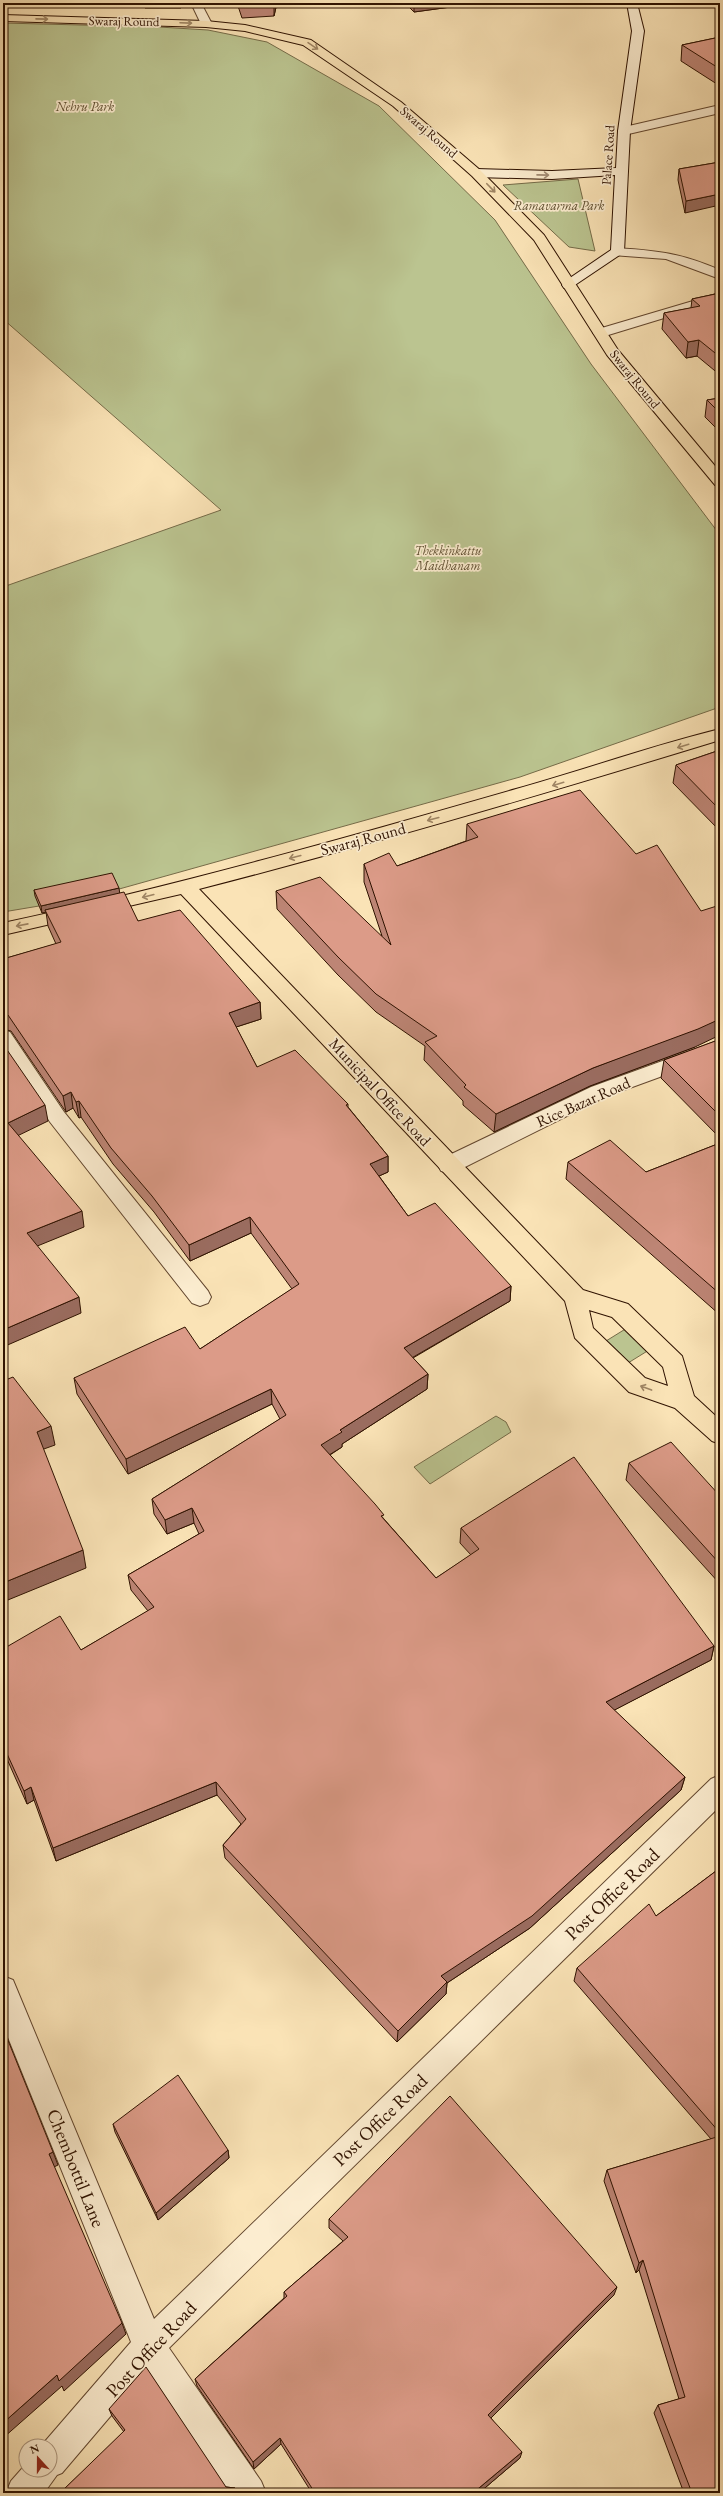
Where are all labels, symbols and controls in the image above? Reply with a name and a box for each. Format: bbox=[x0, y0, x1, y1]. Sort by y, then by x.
street label: Swaraj Round bbox=[88, 12, 160, 30]
one-way arrow bbox=[35, 16, 48, 23]
one-way arrow bbox=[179, 19, 192, 27]
one-way arrow bbox=[307, 42, 318, 50]
park label: Nehru Park bbox=[55, 98, 114, 115]
street label: Swaraj Round bbox=[397, 102, 462, 162]
street label: Palace Road bbox=[597, 124, 619, 185]
one-way arrow bbox=[536, 171, 549, 178]
one-way arrow bbox=[486, 183, 496, 193]
park label: Ramavarma Park bbox=[513, 197, 605, 214]
street label: Swaraj Round bbox=[606, 346, 664, 412]
park label: Thekkinkattu Maidhanam bbox=[414, 542, 482, 574]
one-way arrow bbox=[676, 743, 689, 750]
one-way arrow bbox=[552, 781, 565, 788]
one-way arrow bbox=[427, 816, 440, 824]
street label: Swaraj Round bbox=[318, 817, 409, 860]
one-way arrow bbox=[288, 854, 301, 862]
one-way arrow bbox=[142, 893, 155, 901]
one-way arrow bbox=[16, 922, 29, 930]
street label: Municipal Office Road bbox=[324, 1033, 436, 1151]
street label: Rice Bazar Road bbox=[533, 1072, 634, 1132]
one-way arrow bbox=[641, 1383, 653, 1391]
street label: Post Office Road bbox=[559, 1842, 665, 1946]
street label: Post Office Road bbox=[327, 2068, 433, 2172]
street label: Chembottil Lane bbox=[41, 2105, 111, 2231]
street label: Post Office Road bbox=[100, 2295, 202, 2402]
north arrow bbox=[18, 2438, 58, 2478]
text: N bbox=[28, 2440, 41, 2457]

